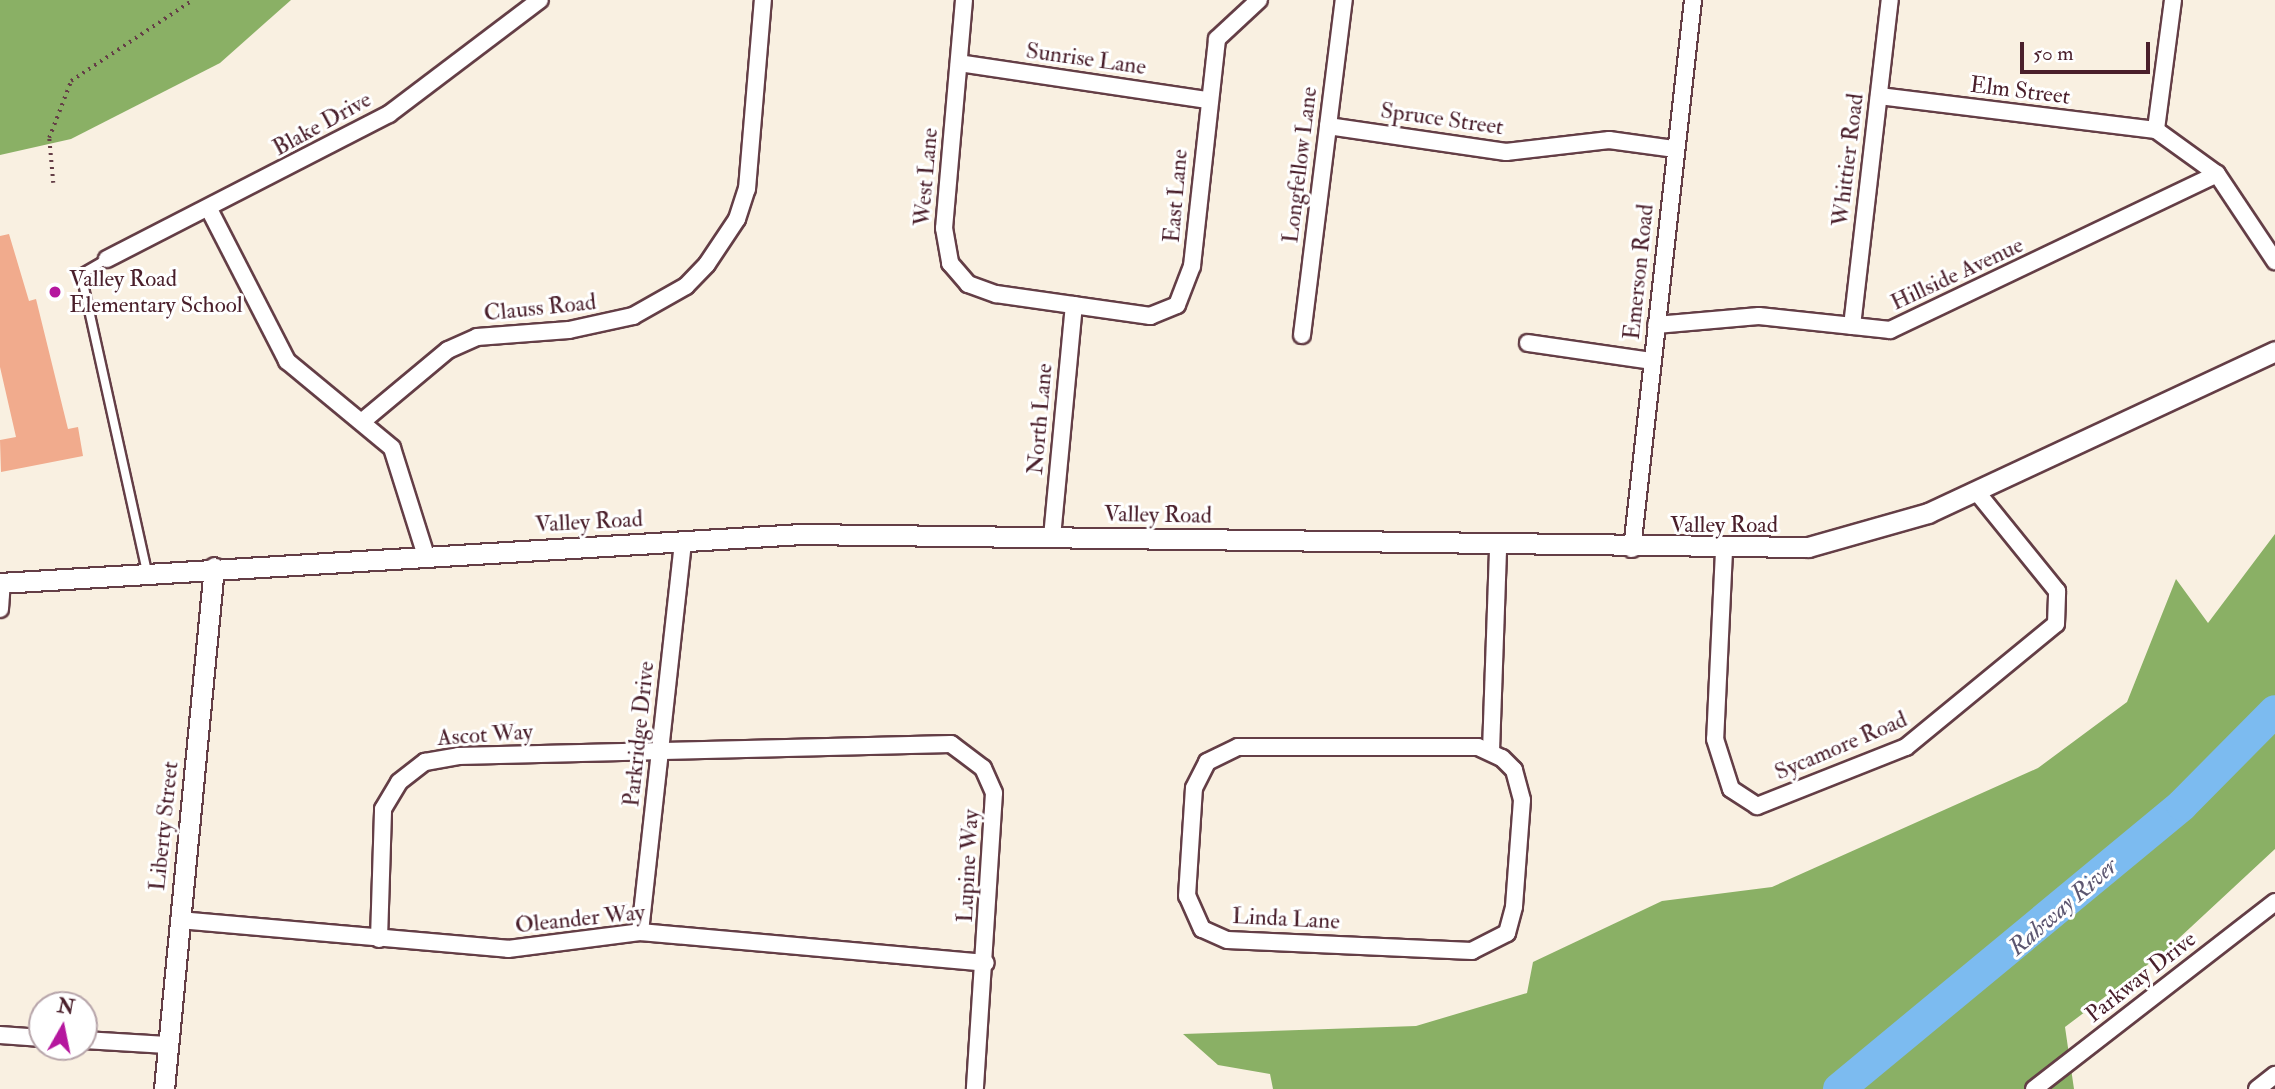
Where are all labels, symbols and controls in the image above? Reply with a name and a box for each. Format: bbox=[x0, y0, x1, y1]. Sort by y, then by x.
scale bar bbox=[2023, 28, 2152, 72]
street label: Sunrise Lane bbox=[1024, 37, 1148, 81]
text: 50 m bbox=[2033, 40, 2074, 67]
street label: Elm Street bbox=[1968, 71, 2072, 111]
street label: Longfellow Lane bbox=[1277, 85, 1323, 245]
street label: Blake Drive bbox=[268, 86, 376, 162]
street label: Whittier Road bbox=[1826, 92, 1870, 228]
street label: Spruce Street bbox=[1379, 97, 1505, 141]
street label: West Lane bbox=[908, 127, 944, 227]
street label: East Lane bbox=[1158, 148, 1194, 244]
street label: Emerson Road bbox=[1618, 203, 1660, 341]
street label: Hillside Avenue bbox=[1886, 231, 2028, 317]
place label: Valley Road Elementary School bbox=[69, 265, 243, 319]
marker: Valley Road Elementary School bbox=[47, 284, 63, 300]
street label: Clauss Road bbox=[482, 288, 598, 328]
street label: North Lane bbox=[1021, 362, 1059, 476]
street label: Valley Road bbox=[1104, 500, 1212, 530]
street label: Valley Road bbox=[534, 505, 644, 539]
street label: Valley Road bbox=[1670, 511, 1778, 539]
street label: Parkridge Drive bbox=[618, 660, 660, 808]
street label: Sycamore Road bbox=[1771, 706, 1911, 786]
street label: Ascot Way bbox=[436, 718, 534, 752]
street label: Liberty Street bbox=[143, 760, 185, 892]
street label: Lupine Way bbox=[951, 809, 985, 923]
water label: Rahway River bbox=[2003, 852, 2123, 962]
street label: Oleander Way bbox=[514, 898, 646, 940]
street label: Linda Lane bbox=[1231, 902, 1341, 936]
street label: Parkway Drive bbox=[2080, 925, 2202, 1029]
north arrow bbox=[28, 991, 98, 1061]
text: N bbox=[56, 994, 76, 1020]

